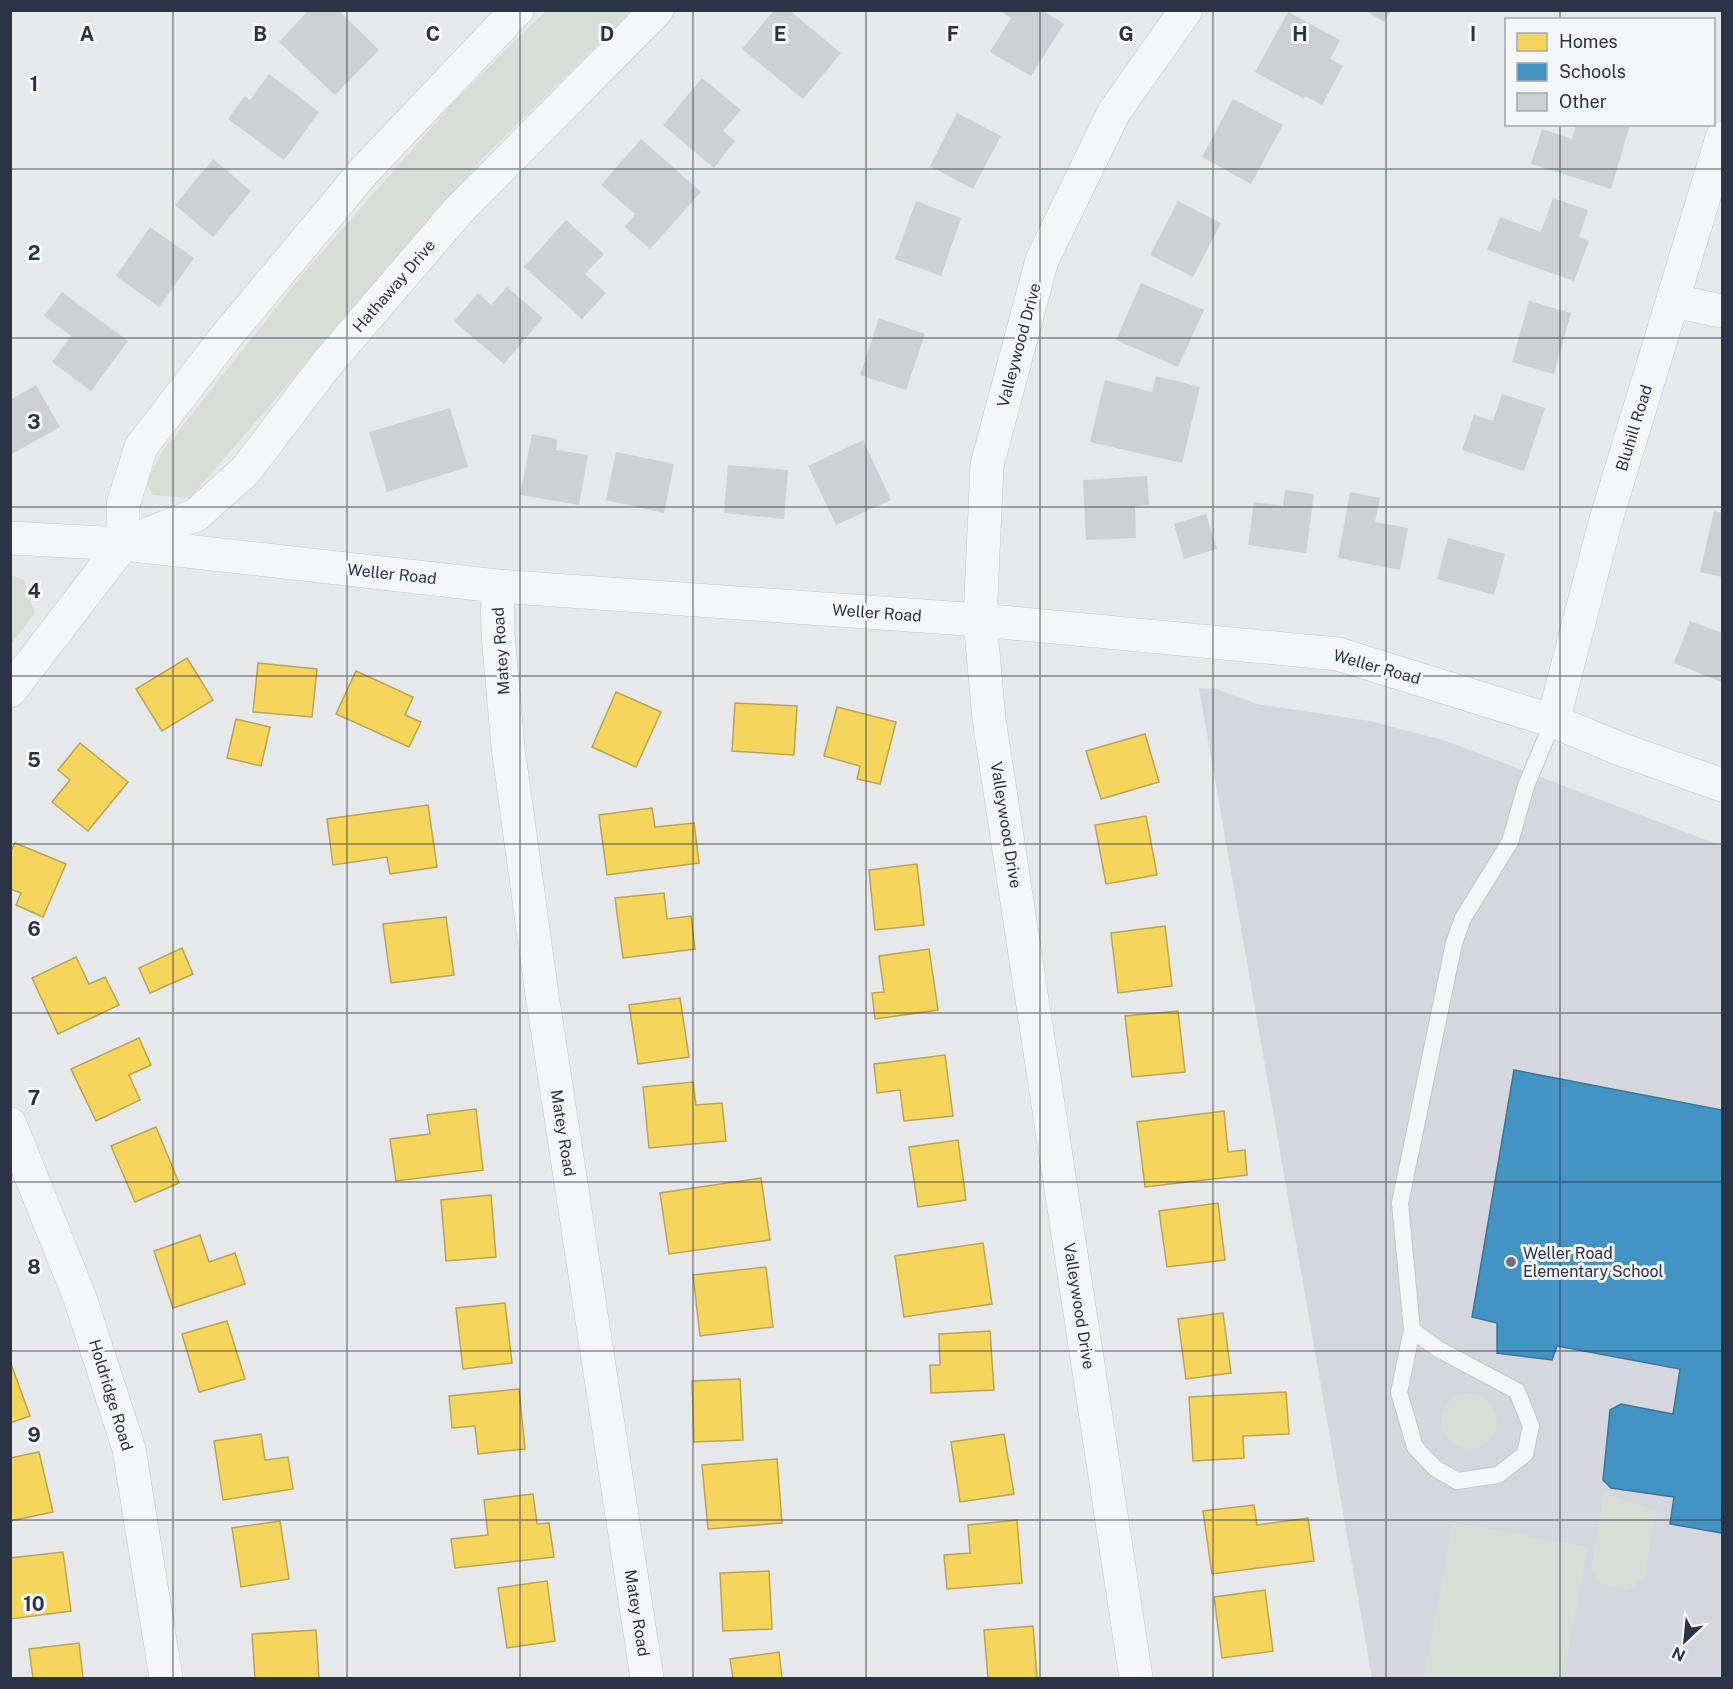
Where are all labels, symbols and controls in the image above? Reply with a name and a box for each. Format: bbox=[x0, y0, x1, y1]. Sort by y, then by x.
legend bbox=[1505, 18, 1715, 126]
text: A bbox=[80, 22, 94, 46]
text: B bbox=[253, 22, 267, 46]
text: C bbox=[426, 22, 440, 46]
text: D bbox=[600, 22, 614, 46]
text: E bbox=[774, 22, 786, 46]
text: F bbox=[947, 22, 959, 46]
text: G bbox=[1118, 22, 1134, 46]
text: H bbox=[1292, 22, 1308, 46]
text: I bbox=[1470, 22, 1476, 46]
text: Homes bbox=[1559, 31, 1618, 52]
text: Schools bbox=[1559, 61, 1626, 82]
text: 1 bbox=[30, 72, 38, 96]
text: Other bbox=[1559, 91, 1607, 112]
street label: Hathaway Drive bbox=[349, 236, 439, 336]
text: 2 bbox=[28, 241, 40, 265]
street label: Valleywood Drive bbox=[993, 281, 1045, 409]
street label: Bluhill Road bbox=[1612, 383, 1656, 473]
text: 3 bbox=[27, 410, 41, 434]
street label: Weller Road bbox=[346, 560, 438, 588]
text: 4 bbox=[27, 579, 41, 603]
street label: Weller Road bbox=[832, 600, 922, 626]
street label: Matey Road bbox=[488, 607, 514, 695]
street label: Weller Road bbox=[1331, 645, 1423, 689]
text: 5 bbox=[27, 748, 41, 772]
street label: Valleywood Drive bbox=[987, 760, 1025, 890]
text: 6 bbox=[27, 917, 41, 941]
text: 7 bbox=[28, 1086, 40, 1110]
street label: Matey Road bbox=[547, 1088, 579, 1178]
street label: Valleywood Drive bbox=[1060, 1241, 1098, 1371]
place label: Weller Road Elementary School bbox=[1523, 1244, 1664, 1281]
text: 8 bbox=[27, 1255, 41, 1279]
marker: Weller Road Elementary School bbox=[1504, 1255, 1518, 1269]
street label: Holdridge Road bbox=[85, 1337, 137, 1453]
text: 9 bbox=[27, 1423, 41, 1447]
street label: Matey Road bbox=[621, 1568, 653, 1658]
text: 10 bbox=[23, 1592, 45, 1616]
north arrow bbox=[1655, 1611, 1715, 1671]
text: N bbox=[1669, 1643, 1688, 1665]

